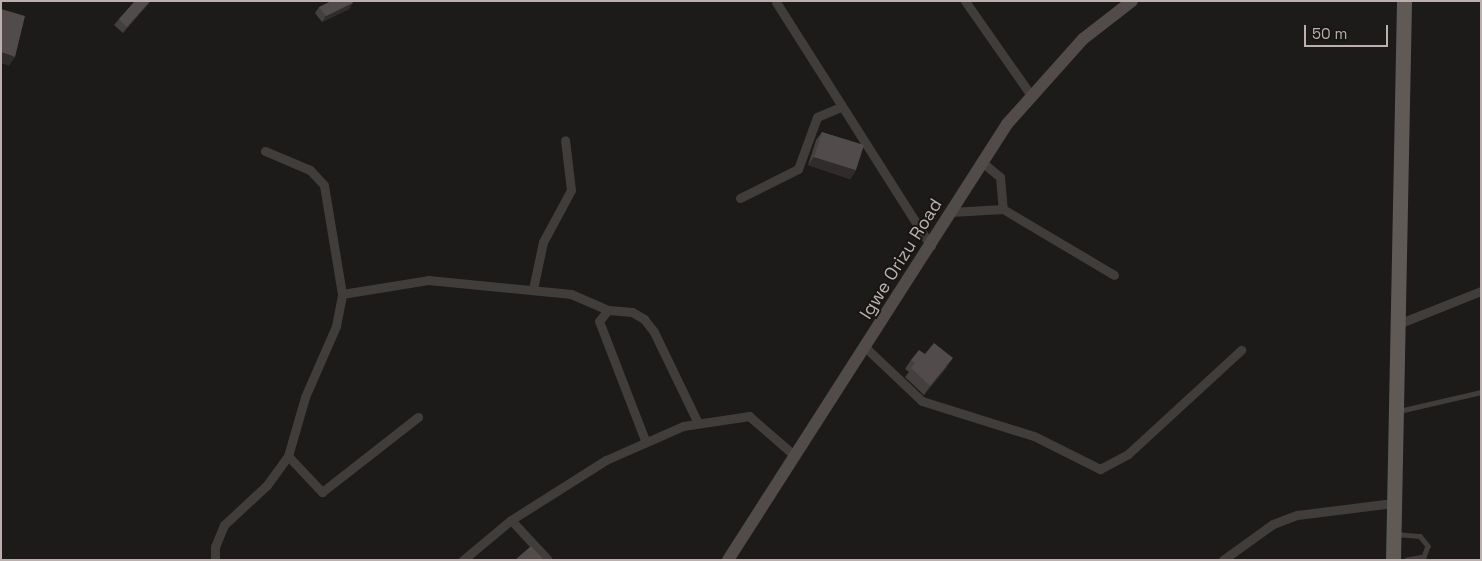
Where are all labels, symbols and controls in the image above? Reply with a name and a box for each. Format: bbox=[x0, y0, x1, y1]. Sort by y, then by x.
scale bar bbox=[1307, 15, 1391, 47]
text: 50 m bbox=[1312, 24, 1347, 43]
street label: Igwe Orizu Road bbox=[855, 195, 947, 323]

